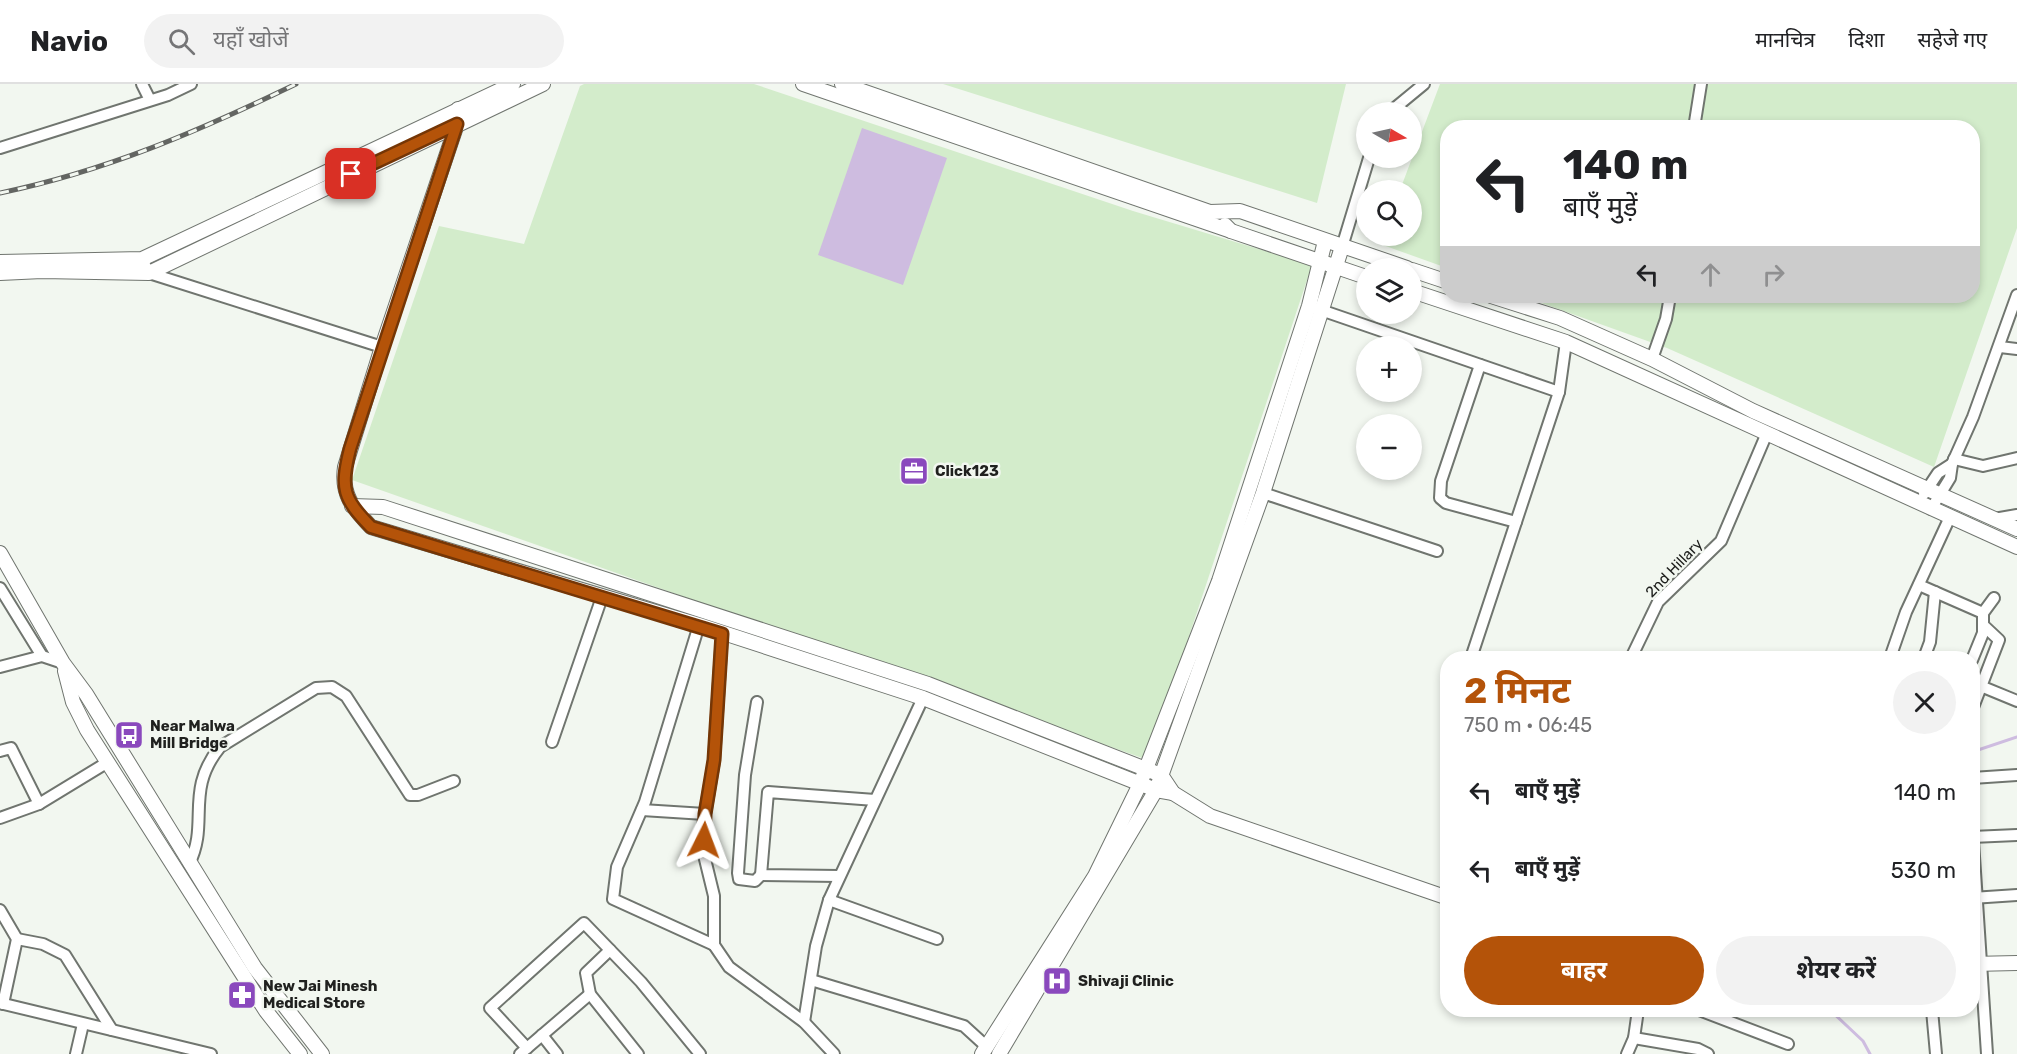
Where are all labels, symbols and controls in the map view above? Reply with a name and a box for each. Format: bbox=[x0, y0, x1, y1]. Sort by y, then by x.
search box bbox=[144, 14, 564, 68]
text: Navio bbox=[30, 25, 108, 58]
icon: search bbox=[165, 25, 198, 58]
text: यहाँ खोजें bbox=[213, 26, 289, 53]
text: मानचित्र bbox=[1755, 27, 1815, 52]
text: दिशा bbox=[1848, 27, 1884, 52]
text: सहेजे गए bbox=[1917, 27, 1987, 52]
north arrow bbox=[1356, 102, 1422, 168]
map controls bbox=[1356, 102, 1422, 480]
text: 140 m bbox=[1563, 140, 1689, 190]
icon: left bbox=[1464, 144, 1542, 222]
pin bbox=[325, 148, 376, 199]
icon: arrive bbox=[334, 157, 367, 190]
button: search bbox=[1356, 180, 1422, 246]
text: बाएँ मुड़ें bbox=[1563, 191, 1638, 223]
button: layers bbox=[1356, 258, 1422, 324]
icon: left bbox=[1631, 258, 1664, 291]
icon: ahead bbox=[1694, 258, 1727, 291]
icon: right bbox=[1757, 258, 1790, 291]
button: + bbox=[1356, 336, 1422, 402]
button: − bbox=[1356, 414, 1422, 480]
office icon: Click123 bbox=[898, 455, 930, 487]
place label: Click123 bbox=[935, 462, 999, 480]
street label: 2nd Hillary bbox=[1642, 535, 1706, 601]
text: 2 मिनट bbox=[1464, 669, 1571, 712]
button: close bbox=[1893, 671, 1956, 734]
text: 750 m · 06:45 bbox=[1464, 713, 1592, 737]
place label: Near Malwa Mill Bridge bbox=[150, 717, 235, 752]
bus stop icon: Near Malwa Mill Bridge bbox=[113, 719, 145, 751]
icon: left bbox=[1464, 776, 1497, 809]
text: बाएँ मुड़ें bbox=[1515, 777, 1580, 804]
text: 140 m bbox=[1894, 779, 1956, 806]
position arrow bbox=[672, 808, 736, 872]
icon: left bbox=[1464, 854, 1497, 887]
text: बाएँ मुड़ें bbox=[1515, 855, 1580, 882]
text: 530 m bbox=[1891, 857, 1956, 884]
button: बाहर bbox=[1464, 936, 1704, 1005]
button: शेयर करें bbox=[1716, 936, 1956, 1005]
hospital icon: Shivaji Clinic bbox=[1041, 965, 1073, 997]
place label: Shivaji Clinic bbox=[1078, 972, 1174, 990]
place label: New Jai Minesh Medical Store bbox=[263, 977, 378, 1012]
pharmacy icon: New Jai Minesh Medical Store bbox=[226, 979, 258, 1011]

